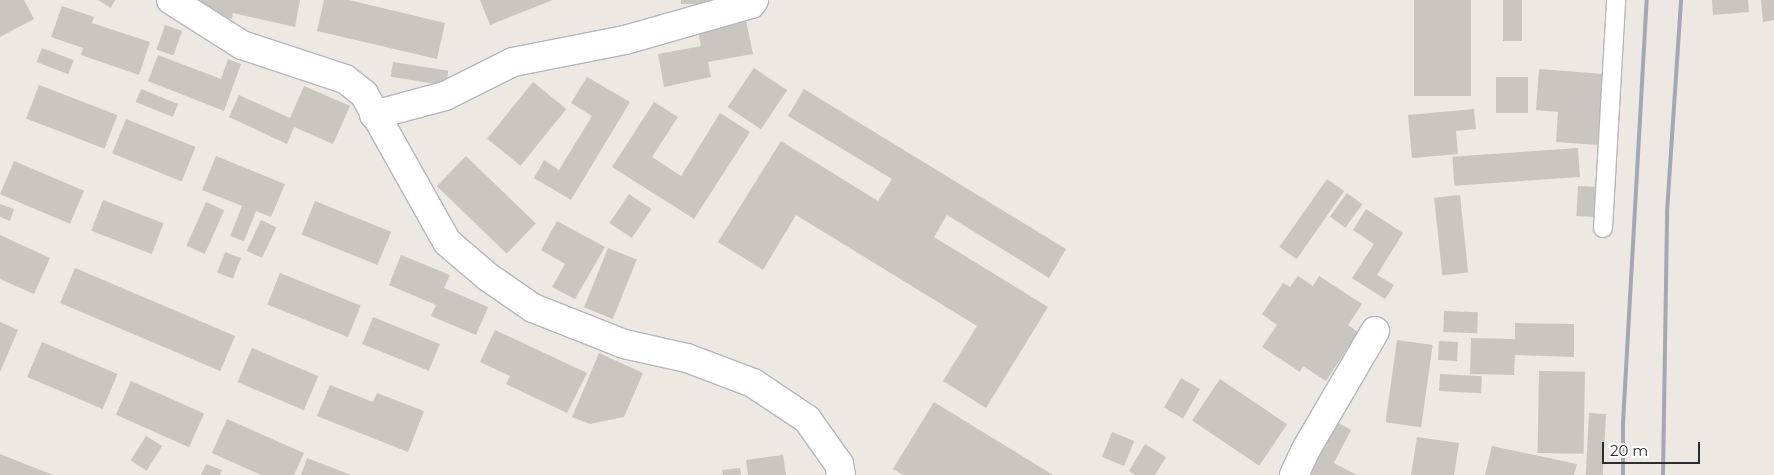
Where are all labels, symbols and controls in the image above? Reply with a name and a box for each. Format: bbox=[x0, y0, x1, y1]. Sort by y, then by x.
scale bar bbox=[1604, 432, 1702, 464]
text: 20 m bbox=[1610, 441, 1648, 460]

